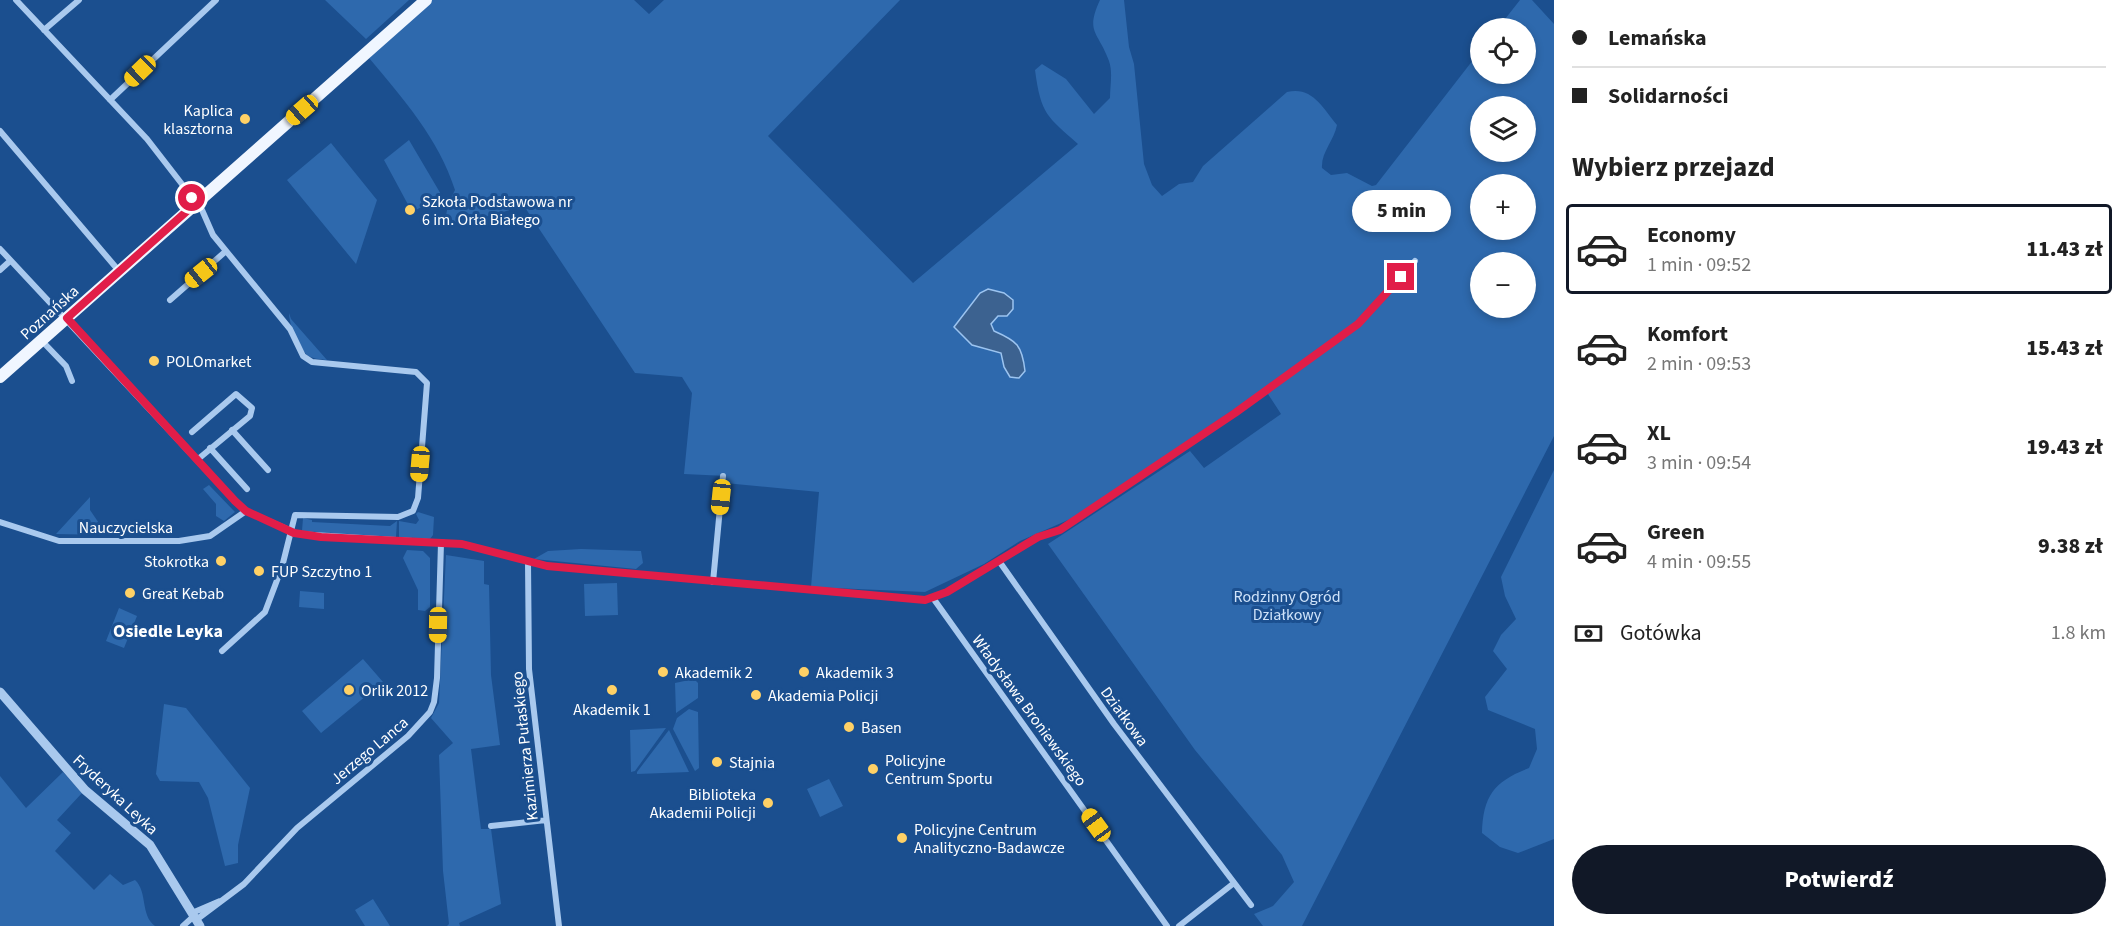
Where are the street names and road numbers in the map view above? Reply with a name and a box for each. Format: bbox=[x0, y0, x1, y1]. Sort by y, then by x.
street label: Poznańska bbox=[15, 280, 84, 345]
street label: Nauczycielska bbox=[79, 517, 173, 539]
street label: Władysława Broniewskiego bbox=[967, 630, 1092, 791]
street label: Kazimierza Pułaskiego bbox=[506, 670, 544, 822]
street label: Działkowa bbox=[1095, 682, 1153, 751]
street label: Jerzego Lanca bbox=[326, 712, 413, 790]
street label: Fryderyka Leyka bbox=[68, 749, 163, 840]

